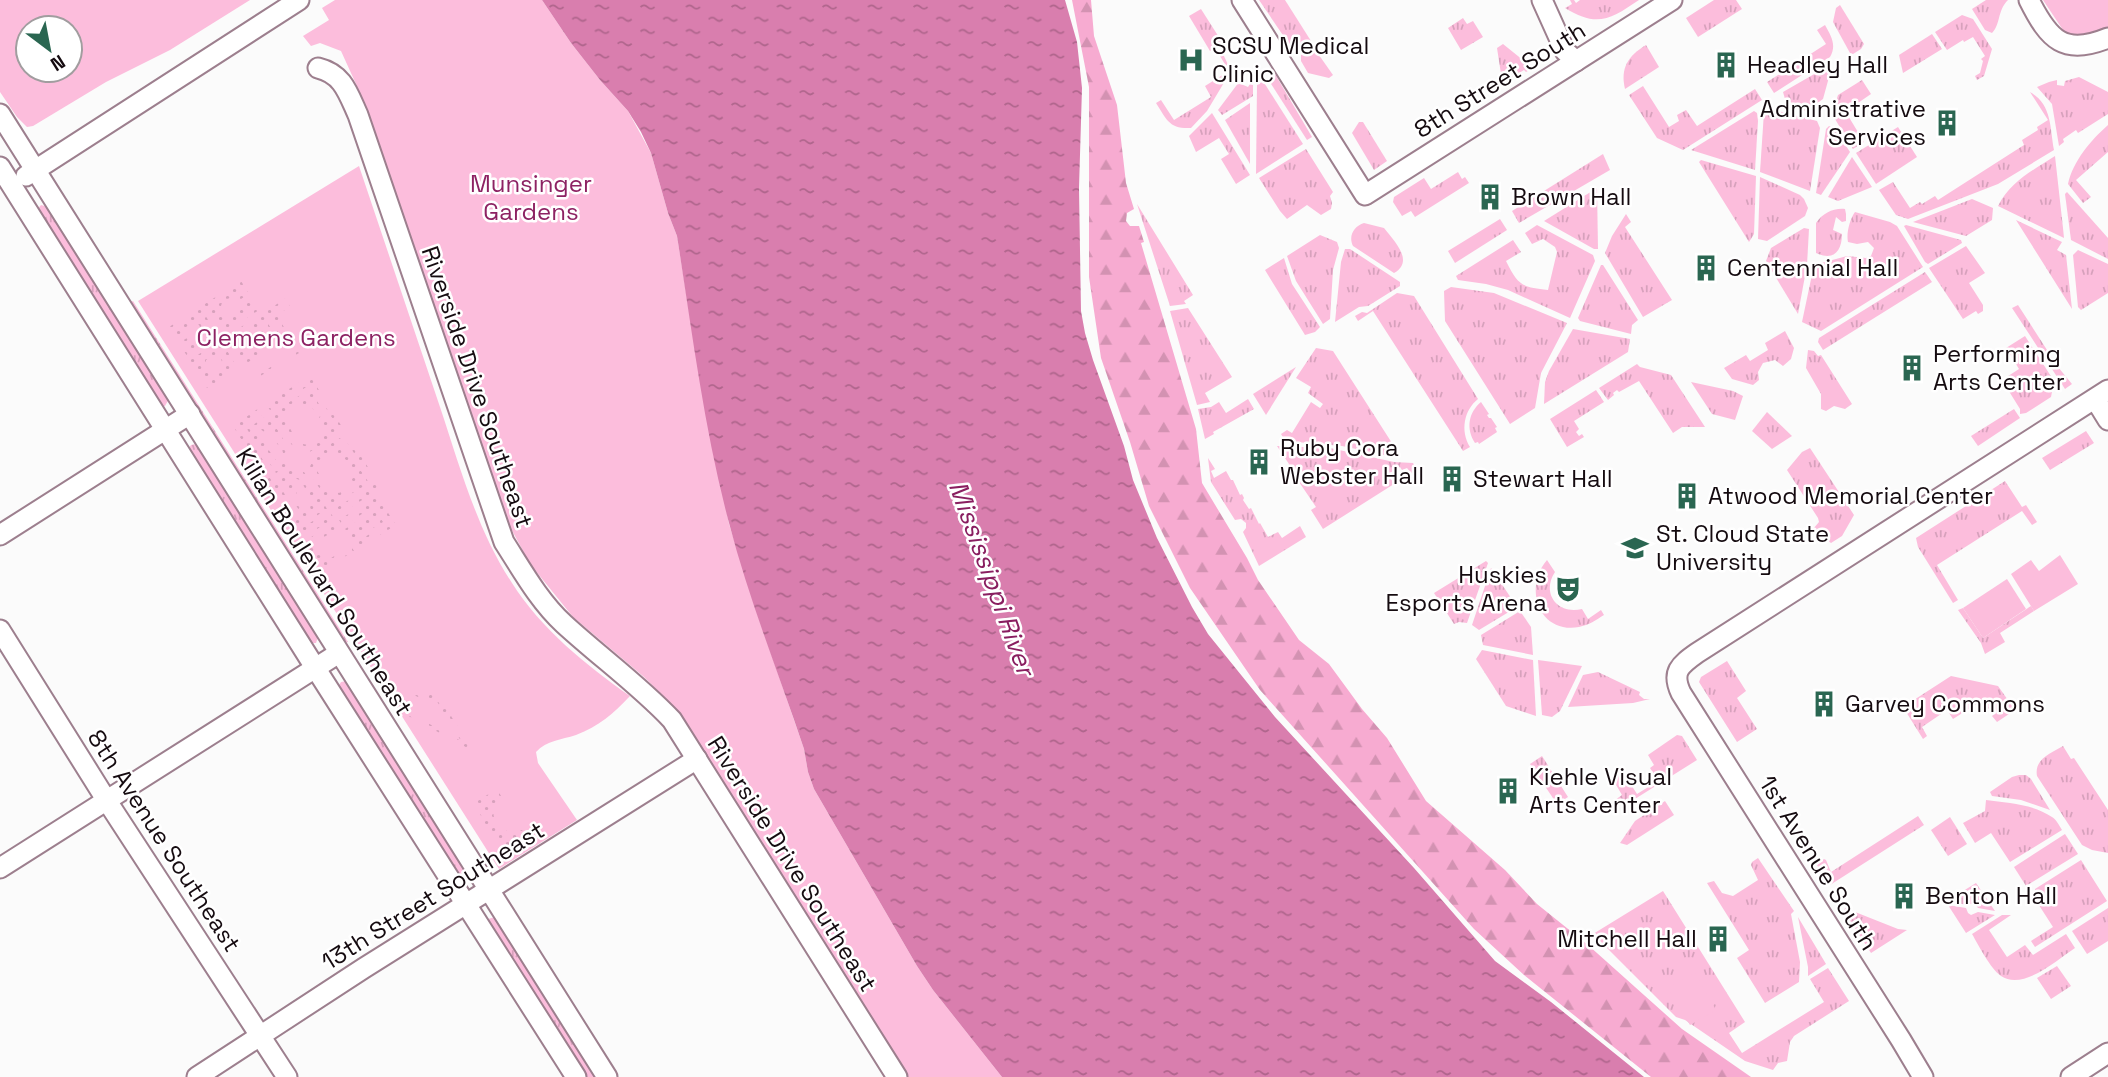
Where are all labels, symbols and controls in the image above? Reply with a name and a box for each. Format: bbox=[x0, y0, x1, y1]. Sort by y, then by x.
north arrow bbox=[14, 14, 84, 84]
street label: 8th Street South bbox=[1408, 14, 1591, 145]
place label: SCSU Medical Clinic bbox=[1212, 30, 1369, 89]
hospital icon: SCSU Medical Clinic bbox=[1176, 45, 1206, 75]
text: N bbox=[46, 49, 70, 77]
place label: Headley Hall bbox=[1747, 49, 1888, 80]
building icon: Headley Hall bbox=[1711, 50, 1741, 80]
place label: Administrative Services bbox=[1760, 93, 1926, 152]
building icon: Administrative Services bbox=[1932, 108, 1962, 138]
park label: Munsinger Gardens bbox=[470, 168, 592, 227]
place label: Brown Hall bbox=[1511, 181, 1631, 212]
building icon: Brown Hall bbox=[1475, 182, 1505, 212]
street label: Riverside Drive Southeast bbox=[415, 242, 540, 532]
place label: Centennial Hall bbox=[1727, 252, 1898, 283]
building icon: Centennial Hall bbox=[1691, 253, 1721, 283]
park label: Clemens Gardens bbox=[196, 322, 396, 353]
place label: Performing Arts Center bbox=[1933, 338, 2065, 397]
building icon: Performing Arts Center bbox=[1897, 353, 1927, 383]
place label: Ruby Cora Webster Hall bbox=[1280, 432, 1424, 491]
street label: Kilian Boulevard Southeast bbox=[229, 442, 420, 721]
building icon: Ruby Cora Webster Hall bbox=[1244, 447, 1274, 477]
place label: Stewart Hall bbox=[1473, 463, 1613, 494]
building icon: Stewart Hall bbox=[1437, 464, 1467, 494]
water label: Mississippi River bbox=[941, 476, 1044, 683]
place label: Atwood Memorial Center bbox=[1708, 480, 1993, 511]
building icon: Atwood Memorial Center bbox=[1672, 481, 1702, 511]
place label: St. Cloud State University bbox=[1656, 518, 1829, 577]
school or university icon: St. Cloud State University bbox=[1620, 533, 1650, 563]
place label: Huskies Esports Arena bbox=[1386, 559, 1547, 618]
theatre icon: Huskies Esports Arena bbox=[1553, 574, 1583, 604]
place label: Garvey Commons bbox=[1845, 688, 2045, 719]
building icon: Garvey Commons bbox=[1809, 689, 1839, 719]
street label: 8th Avenue Southeast bbox=[81, 724, 248, 958]
street label: Riverside Drive Southeast bbox=[701, 730, 884, 997]
place label: Kiehle Visual Arts Center bbox=[1529, 761, 1672, 820]
street label: 1st Avenue South bbox=[1752, 770, 1885, 956]
building icon: Kiehle Visual Arts Center bbox=[1493, 776, 1523, 806]
street label: 13th Street Southeast bbox=[315, 814, 550, 977]
place label: Benton Hall bbox=[1925, 880, 2057, 911]
building icon: Benton Hall bbox=[1889, 881, 1919, 911]
place label: Mitchell Hall bbox=[1557, 923, 1697, 954]
building icon: Mitchell Hall bbox=[1703, 924, 1733, 954]

